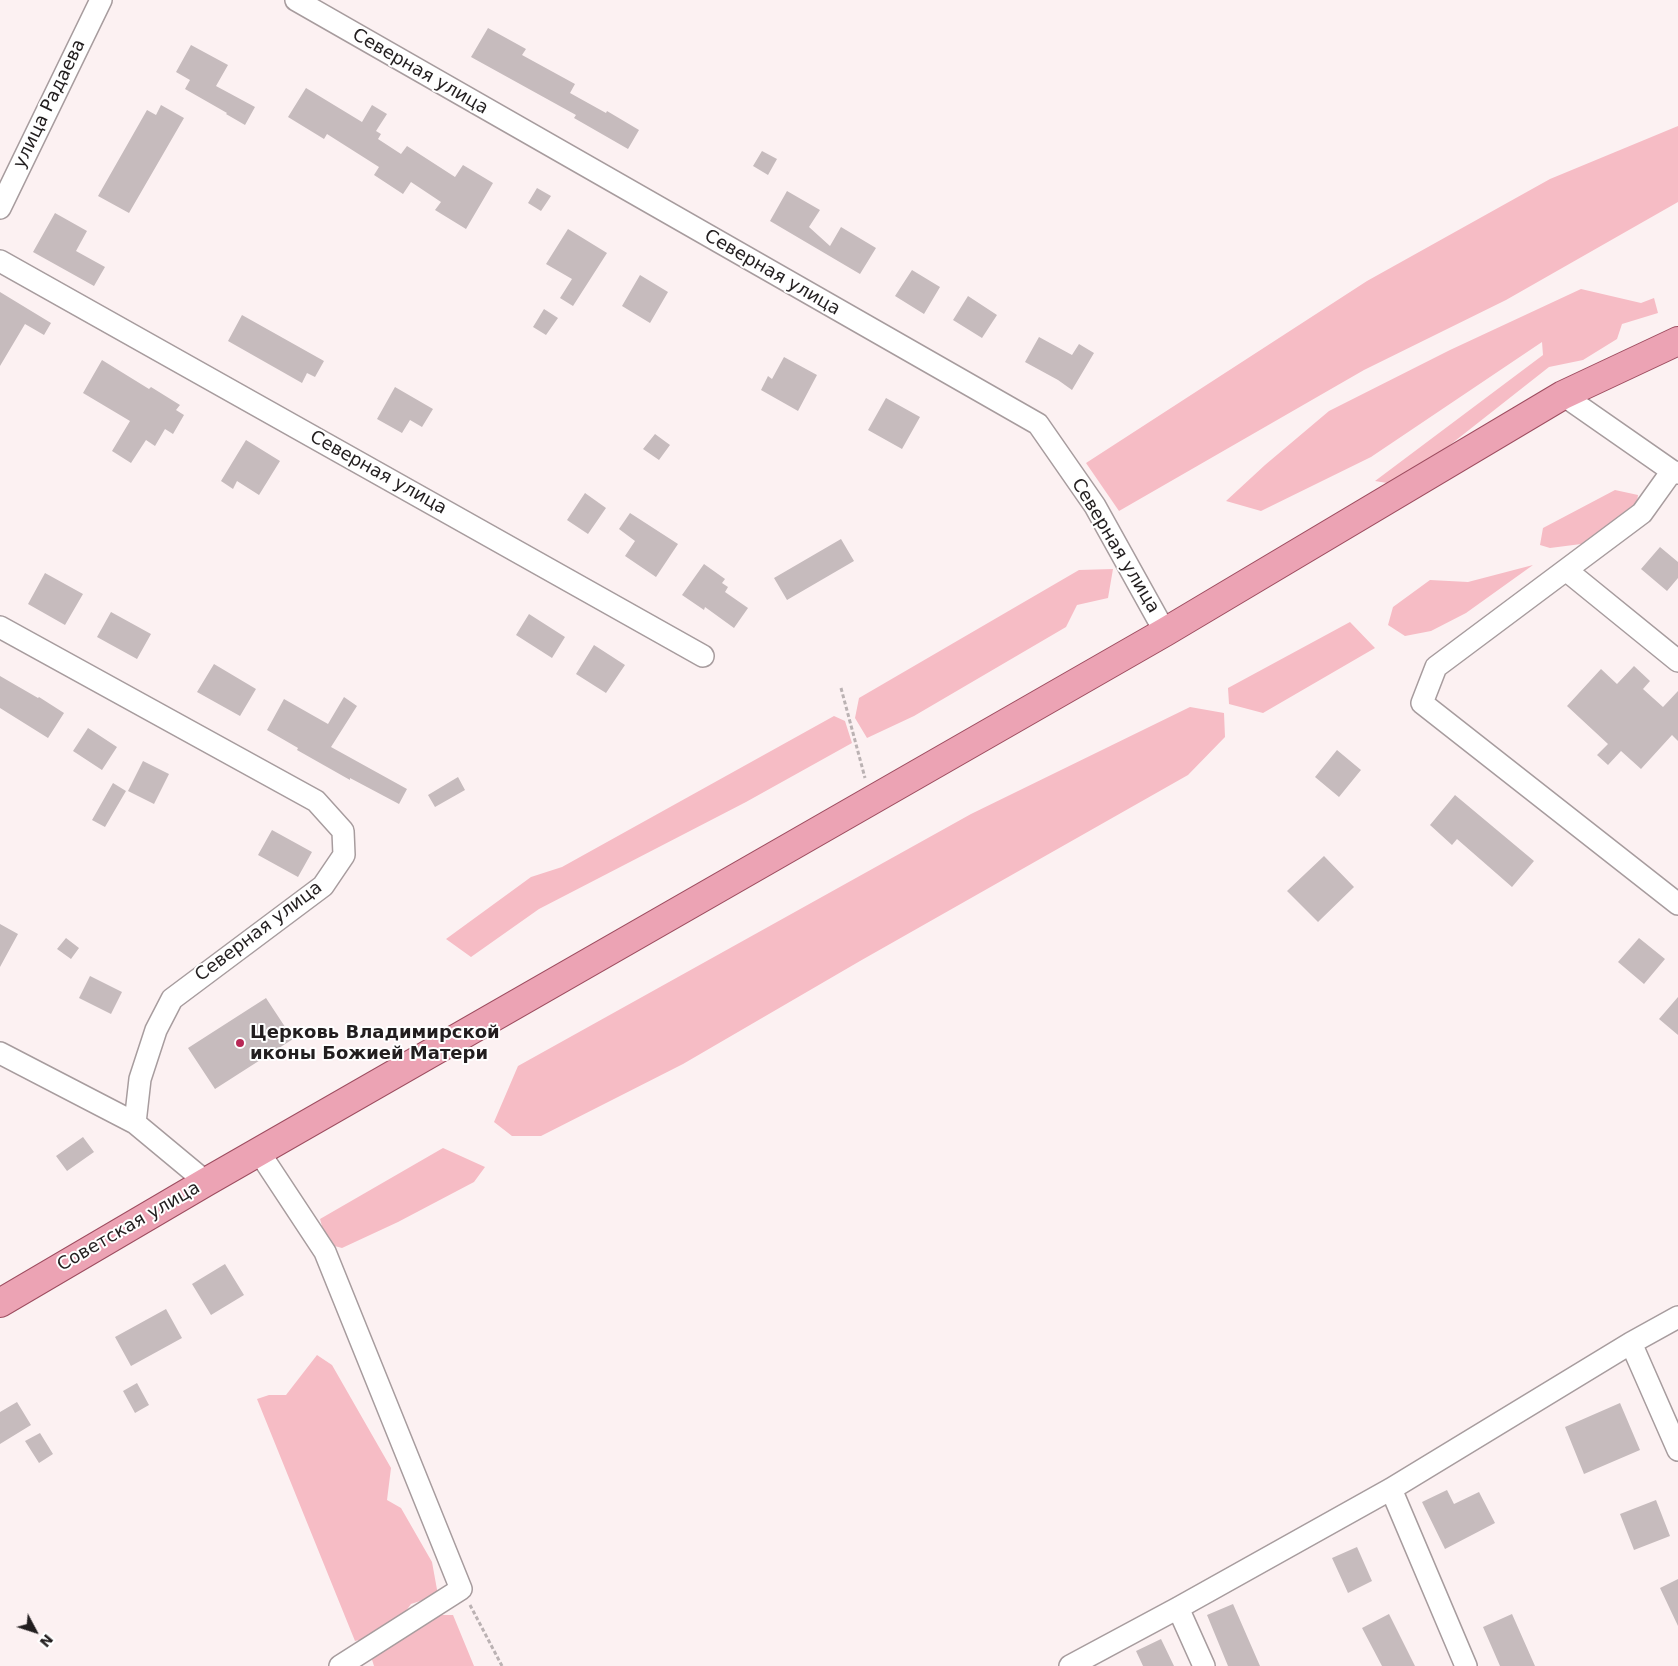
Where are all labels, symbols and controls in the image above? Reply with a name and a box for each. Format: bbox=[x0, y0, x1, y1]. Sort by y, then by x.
street label: Северная улица bbox=[348, 24, 492, 120]
street label: улица Радаева bbox=[9, 36, 91, 172]
street label: Северная улица bbox=[700, 225, 844, 321]
street label: Северная улица bbox=[306, 426, 450, 520]
street label: Северная улица bbox=[1066, 475, 1164, 617]
street label: Северная улица bbox=[191, 877, 327, 987]
place label: Церковь Владимирской иконы Божией Матери bbox=[250, 1022, 500, 1064]
marker: Церковь Владимирской иконы Божией Матери bbox=[234, 1037, 246, 1049]
street label: Советская улица bbox=[54, 1177, 204, 1277]
north arrow bbox=[10, 1606, 60, 1656]
text: N bbox=[37, 1631, 56, 1650]

